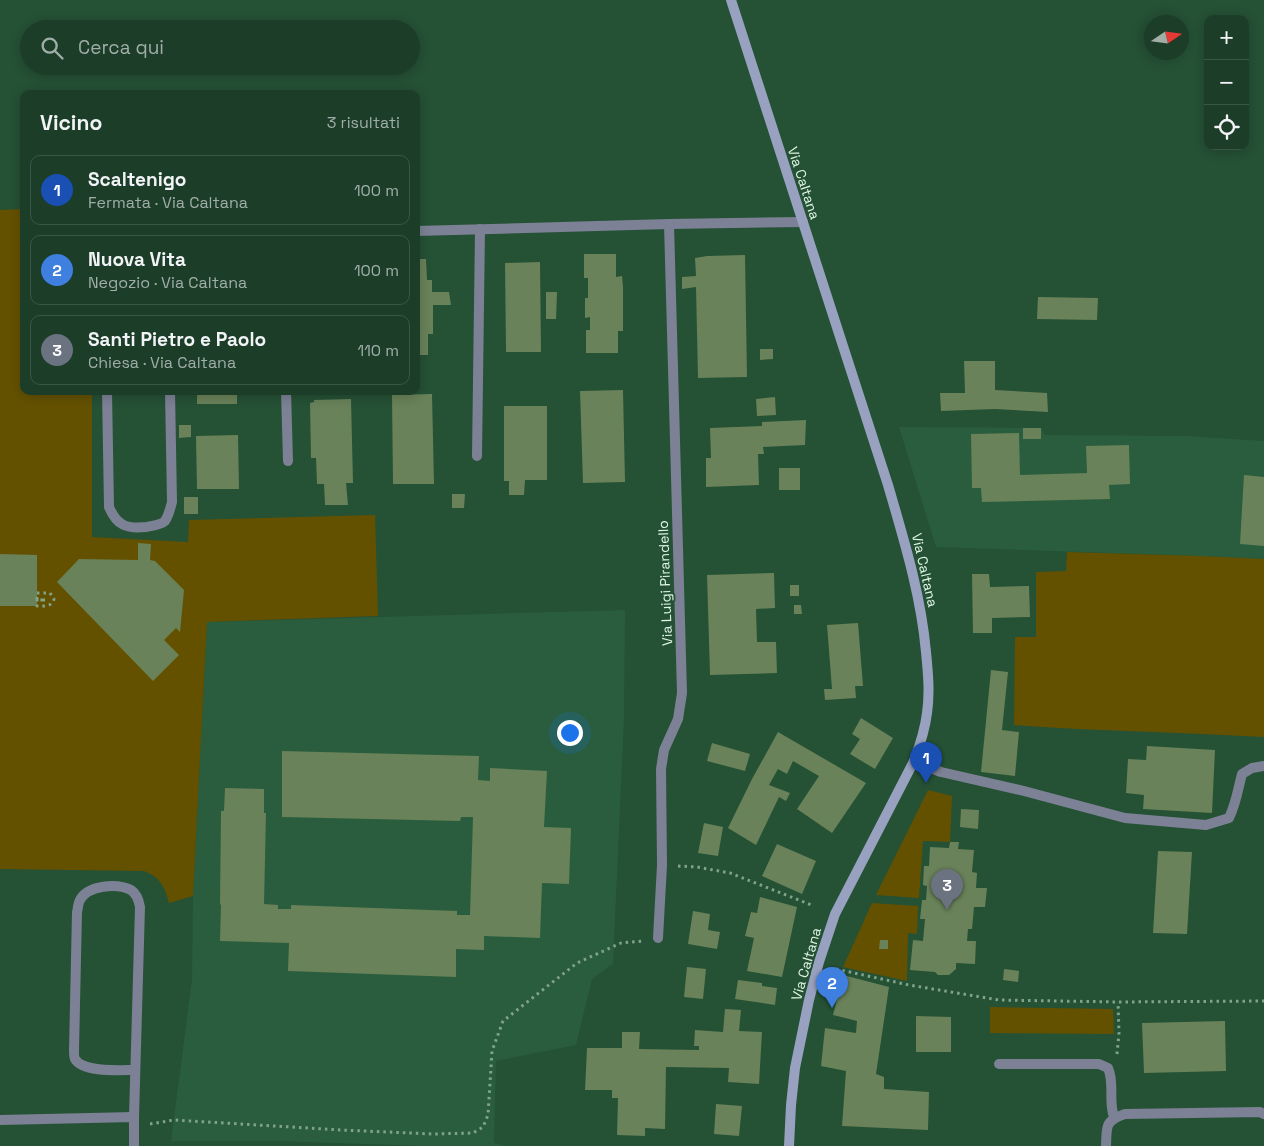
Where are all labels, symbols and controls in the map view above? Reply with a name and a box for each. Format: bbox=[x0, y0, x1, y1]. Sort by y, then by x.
north arrow bbox=[1144, 15, 1189, 60]
map controls bbox=[1204, 15, 1249, 150]
button: + bbox=[1204, 15, 1249, 60]
search box bbox=[20, 20, 420, 75]
icon: search bbox=[38, 34, 66, 62]
text: Cerca qui bbox=[78, 35, 164, 60]
button: − bbox=[1204, 60, 1249, 105]
button: locate bbox=[1204, 105, 1249, 150]
text: Vicino bbox=[40, 109, 102, 136]
text: 3 risultati bbox=[327, 112, 400, 133]
street label: Via Caltana bbox=[784, 144, 824, 222]
text: Scaltenigo bbox=[88, 167, 186, 192]
text: 1 bbox=[53, 180, 61, 201]
text: 100 m bbox=[354, 180, 399, 201]
text: Fermata · Via Caltana bbox=[88, 192, 248, 213]
text: Nuova Vita bbox=[88, 247, 186, 272]
text: 2 bbox=[52, 260, 62, 281]
text: 100 m bbox=[354, 260, 399, 281]
text: Negozio · Via Caltana bbox=[88, 272, 247, 293]
text: Santi Pietro e Paolo bbox=[88, 327, 266, 352]
text: 3 bbox=[52, 340, 62, 361]
text: 110 m bbox=[357, 340, 399, 361]
text: Chiesa · Via Caltana bbox=[88, 352, 236, 373]
street label: Via Luigi Pirandello bbox=[654, 520, 676, 646]
street label: Via Caltana bbox=[908, 531, 942, 609]
your location bbox=[557, 720, 583, 746]
pin: 1 bbox=[910, 742, 942, 783]
pin: 3 bbox=[931, 869, 963, 910]
street label: Via Caltana bbox=[787, 925, 825, 1003]
pin: 2 bbox=[816, 967, 848, 1008]

